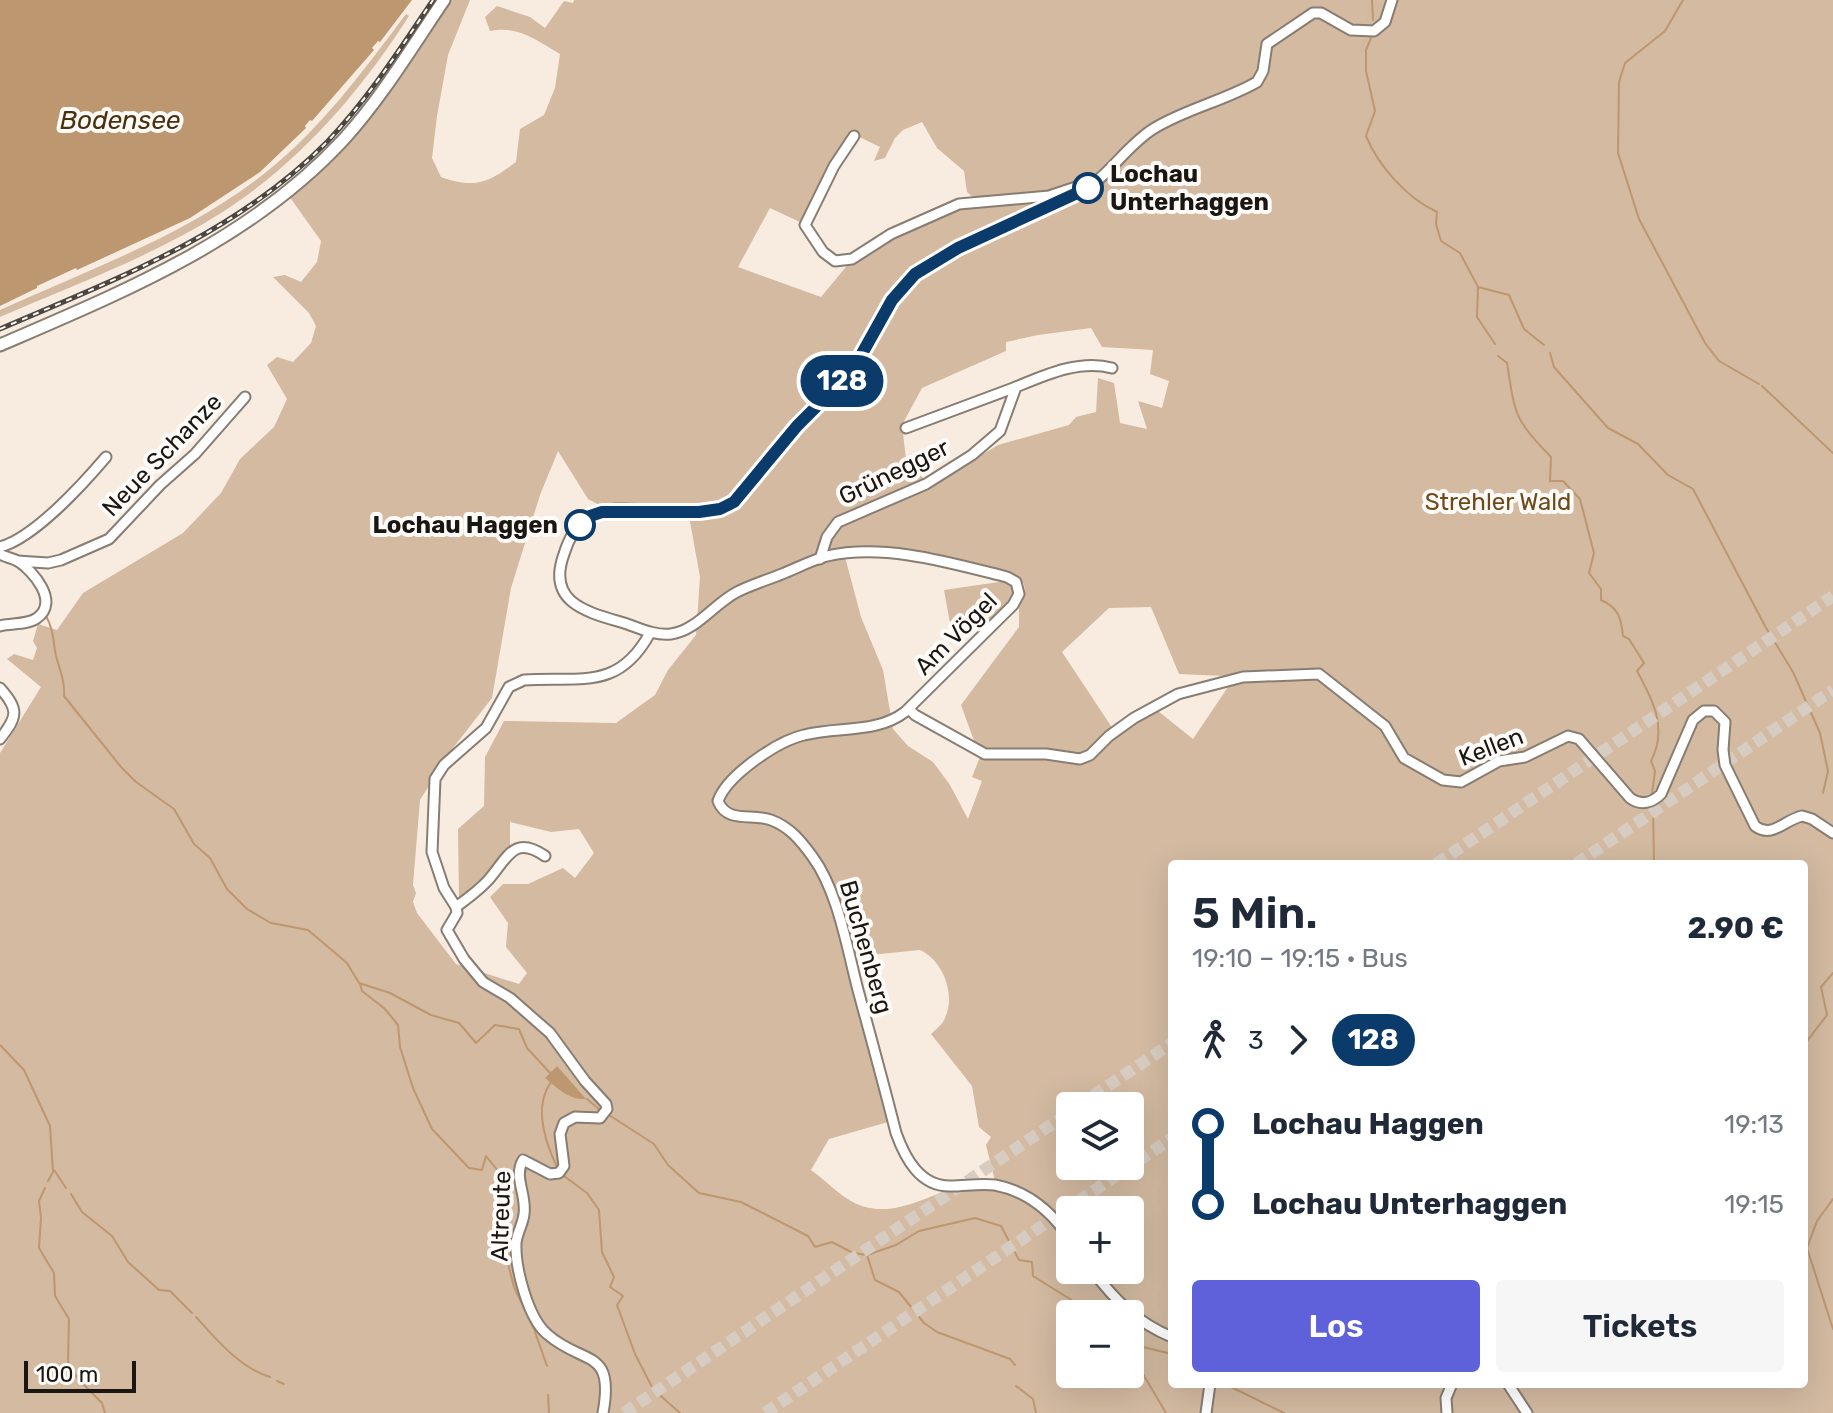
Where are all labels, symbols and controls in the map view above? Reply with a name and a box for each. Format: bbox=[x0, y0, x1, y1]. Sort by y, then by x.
water label: Bodensee bbox=[60, 105, 181, 136]
place label: Lochau Unterhaggen bbox=[1110, 160, 1269, 216]
marker: Lochau Unterhaggen bbox=[1073, 173, 1103, 203]
line badge: 128 bbox=[796, 355, 888, 407]
text: 128 bbox=[816, 364, 868, 397]
street label: Neue Schanze bbox=[96, 388, 228, 522]
street label: Grünegger bbox=[834, 433, 954, 511]
park label: Strehler Wald bbox=[1425, 488, 1571, 516]
marker: Lochau Haggen bbox=[565, 510, 595, 540]
place label: Lochau Haggen bbox=[373, 511, 558, 539]
street label: Am Vögel bbox=[909, 587, 1003, 681]
street label: Kellen bbox=[1455, 722, 1527, 772]
street label: Buchenberg bbox=[834, 877, 898, 1017]
text: 5 Min. bbox=[1192, 887, 1318, 939]
text: 2.90 € bbox=[1688, 910, 1784, 946]
text: 19:10 – 19:15 · Bus bbox=[1192, 943, 1408, 974]
icon: walk bbox=[1192, 1018, 1236, 1062]
icon: forward bbox=[1276, 1018, 1320, 1062]
text: 128 bbox=[1348, 1023, 1399, 1056]
text: 3 bbox=[1248, 1025, 1264, 1056]
map controls bbox=[1056, 1092, 1144, 1388]
button: layers bbox=[1056, 1092, 1144, 1180]
text: Lochau Haggen bbox=[1252, 1106, 1484, 1142]
text: 19:13 bbox=[1724, 1109, 1784, 1140]
street label: Altreute bbox=[485, 1170, 517, 1262]
text: Lochau Unterhaggen bbox=[1252, 1186, 1567, 1222]
text: 19:15 bbox=[1724, 1189, 1784, 1220]
button: + bbox=[1056, 1196, 1144, 1284]
button: Los bbox=[1192, 1280, 1480, 1372]
button: Tickets bbox=[1496, 1280, 1784, 1372]
button: − bbox=[1056, 1300, 1144, 1388]
scale bar bbox=[24, 1357, 136, 1393]
text: 100 m bbox=[36, 1361, 98, 1388]

